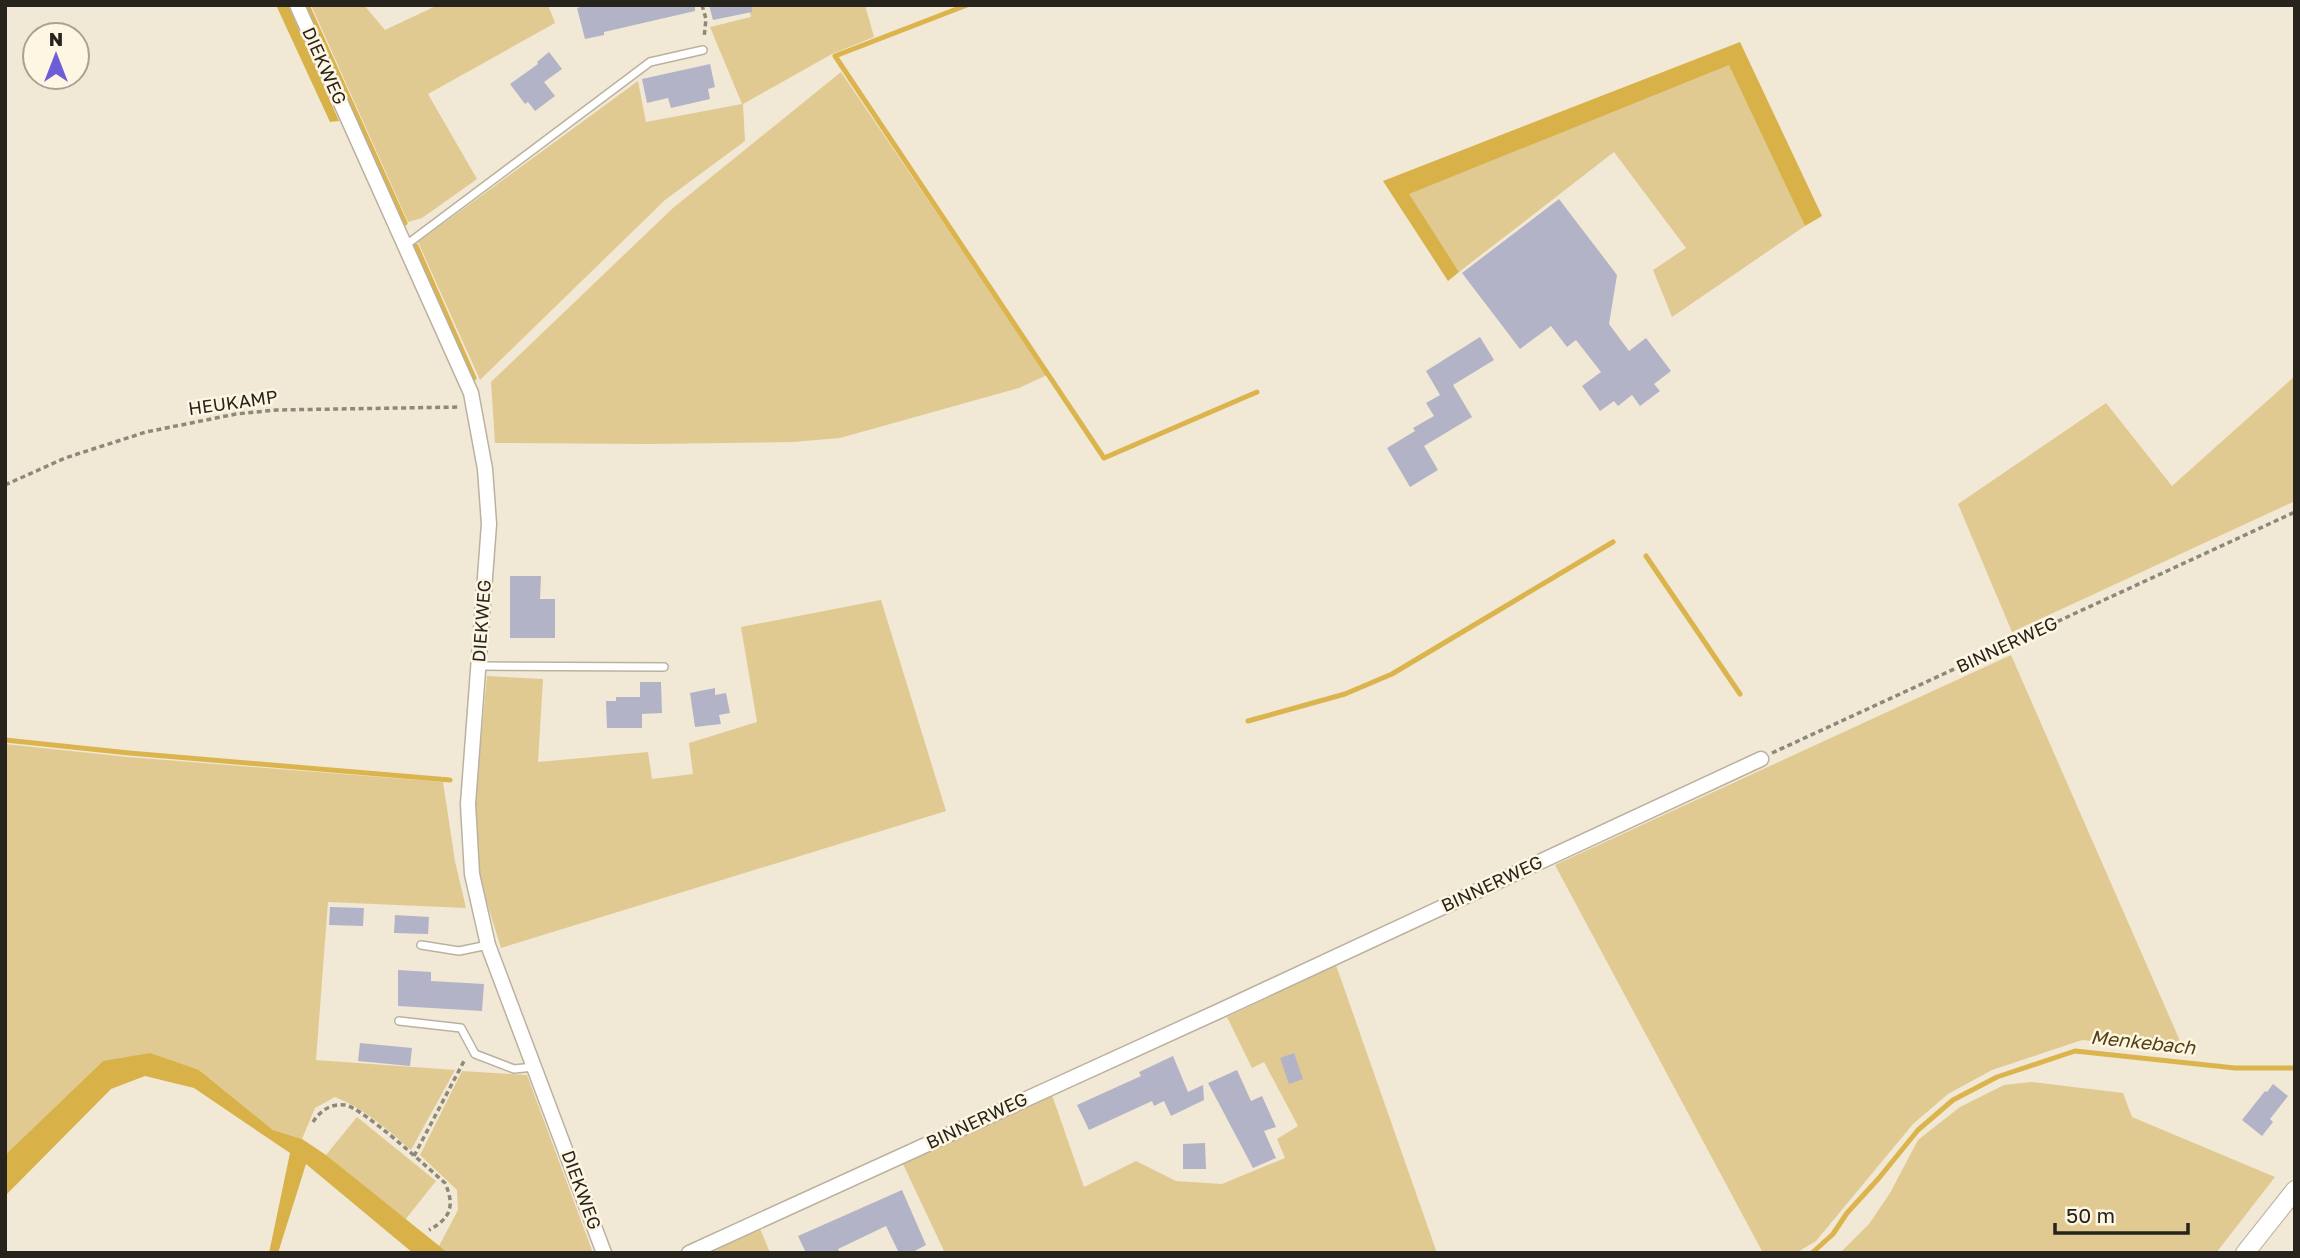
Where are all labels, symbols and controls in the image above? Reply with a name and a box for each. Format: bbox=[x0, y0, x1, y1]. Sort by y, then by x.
north arrow bbox=[21, 21, 91, 91]
street label: DIEKWEG bbox=[298, 23, 352, 108]
text: N bbox=[49, 27, 63, 50]
street label: HEUKAMP bbox=[187, 385, 279, 419]
street label: DIEKWEG bbox=[467, 579, 495, 663]
street label: BINNERWEG bbox=[1952, 611, 2061, 677]
street label: BINNERWEG bbox=[1437, 850, 1546, 916]
water label: Menkebach bbox=[2090, 1025, 2198, 1059]
street label: BINNERWEG bbox=[922, 1087, 1031, 1153]
street label: DIEKWEG bbox=[557, 1147, 606, 1232]
scale bar bbox=[2055, 1192, 2188, 1236]
text: 50 m bbox=[2066, 1202, 2115, 1228]

